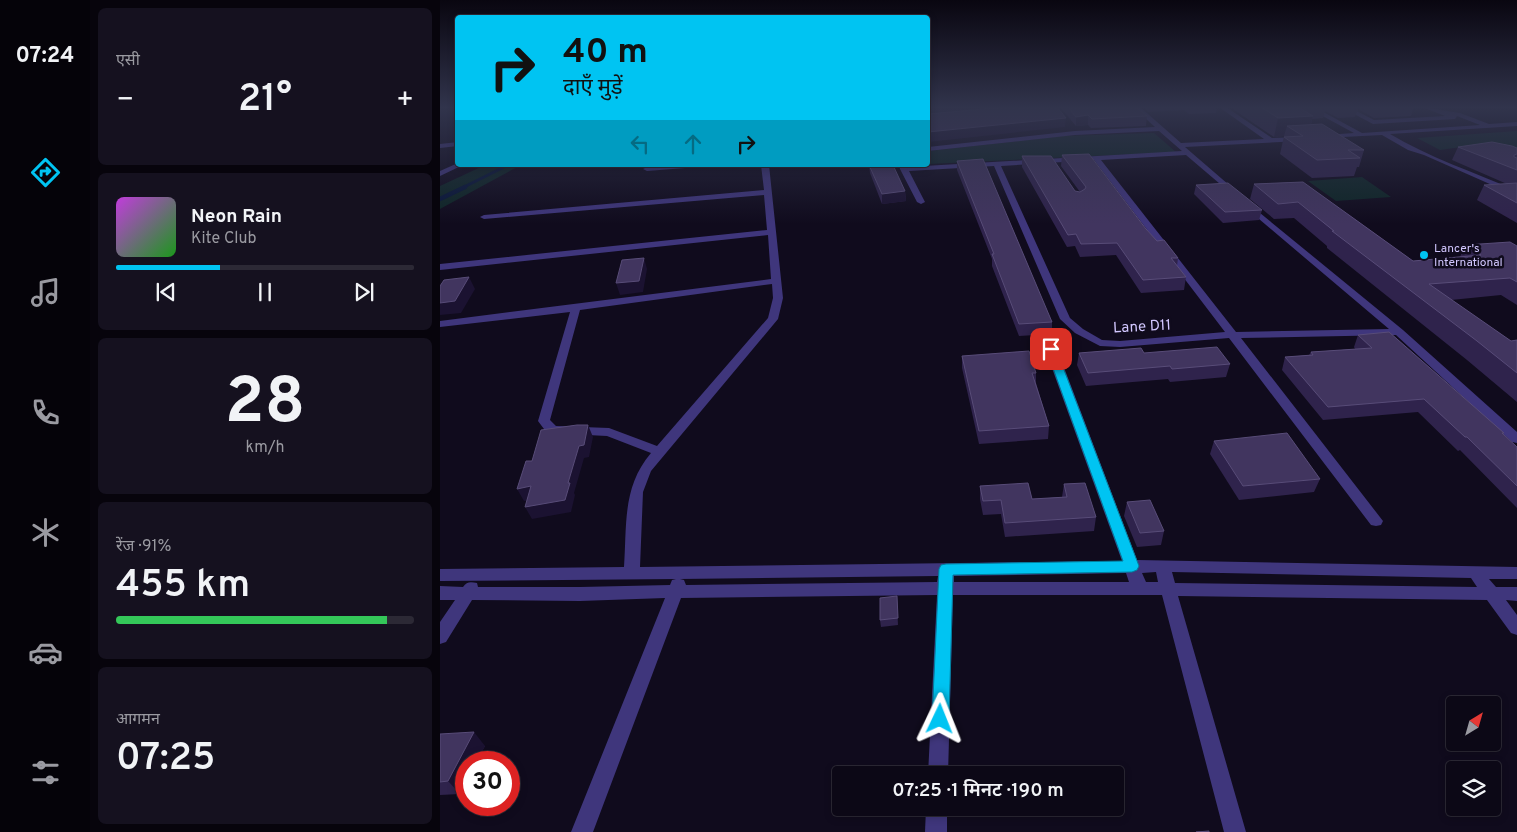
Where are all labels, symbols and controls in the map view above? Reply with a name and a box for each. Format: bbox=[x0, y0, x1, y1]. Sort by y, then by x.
text: 40 m bbox=[563, 31, 648, 75]
icon: right bbox=[480, 35, 545, 100]
text: 07:24 bbox=[16, 43, 74, 70]
text: एसी bbox=[116, 51, 140, 71]
text: दाएँ मुड़ें bbox=[563, 75, 623, 102]
text: 21° bbox=[238, 76, 292, 125]
text: − bbox=[116, 83, 134, 119]
text: + bbox=[396, 83, 414, 119]
icon: left bbox=[626, 130, 654, 158]
icon: ahead bbox=[679, 130, 707, 158]
icon: right bbox=[732, 130, 760, 158]
icon: directions bbox=[28, 155, 63, 190]
text: Neon Rain bbox=[191, 205, 282, 229]
text: Kite Club bbox=[191, 229, 256, 249]
place label: Lancer's International bbox=[1434, 241, 1503, 271]
marker: Lancer's International bbox=[1418, 249, 1430, 261]
icon: music bbox=[28, 275, 63, 310]
icon: previous bbox=[152, 278, 180, 306]
icon: pause bbox=[251, 278, 279, 306]
icon: next bbox=[350, 278, 378, 306]
street label: Lane D11 bbox=[1113, 316, 1172, 339]
pin bbox=[1030, 328, 1072, 370]
icon: arrive bbox=[1037, 335, 1065, 363]
text: 28 bbox=[225, 364, 305, 446]
icon: phone bbox=[28, 395, 63, 430]
text: km/h bbox=[246, 438, 284, 458]
icon: climate bbox=[28, 515, 63, 550]
text: रेंज · 91% bbox=[116, 537, 171, 557]
text: 455 km bbox=[116, 562, 250, 611]
icon: car bbox=[28, 635, 63, 670]
position arrow bbox=[913, 692, 965, 744]
north arrow bbox=[1446, 696, 1501, 751]
map controls bbox=[1446, 696, 1501, 816]
text: आगमन bbox=[116, 710, 160, 730]
text: 07:25 bbox=[116, 735, 215, 784]
speed limit sign: 30 bbox=[455, 751, 520, 816]
icon: filters bbox=[28, 755, 63, 790]
button: layers bbox=[1446, 761, 1501, 816]
text: 07:25 · 1 मिनट · 190 m bbox=[892, 779, 1064, 803]

